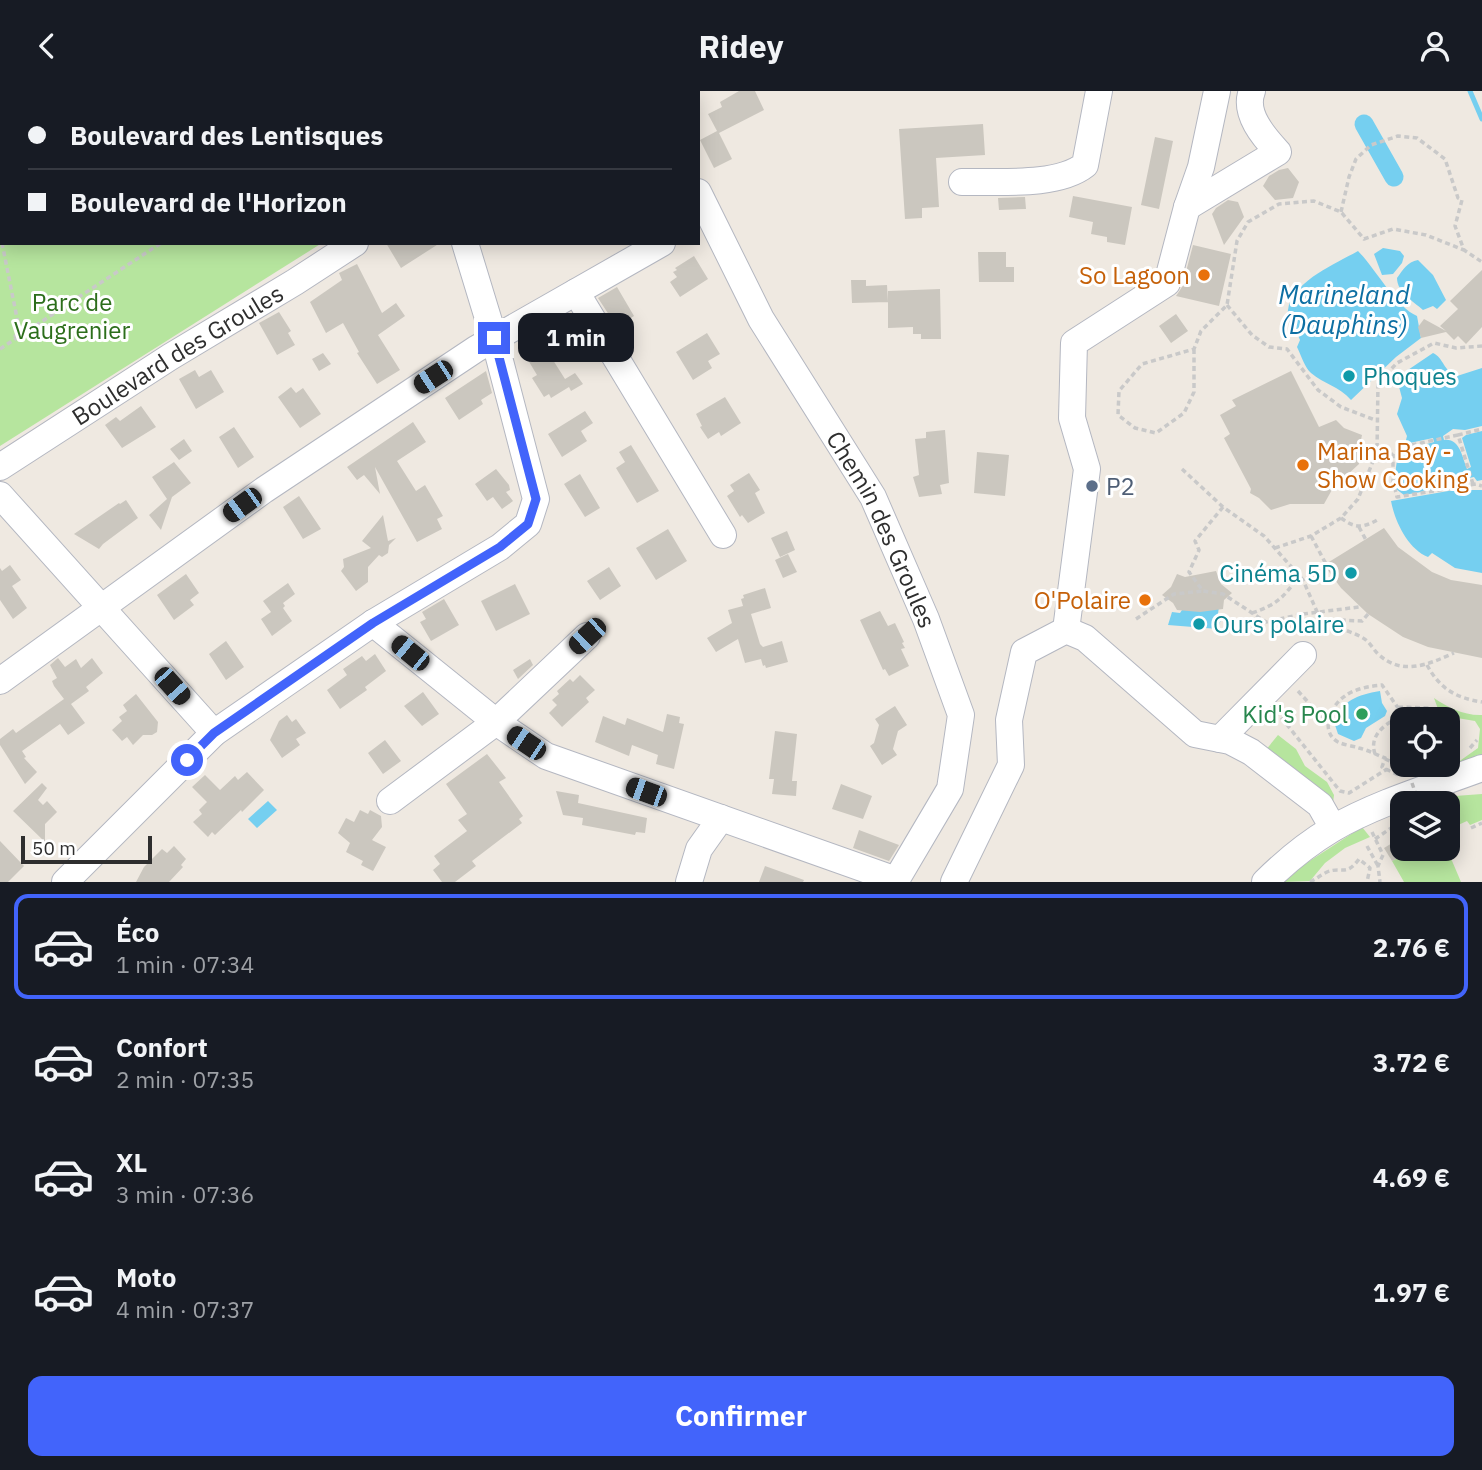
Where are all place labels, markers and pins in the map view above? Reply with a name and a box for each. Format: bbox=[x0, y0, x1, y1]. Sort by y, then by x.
place label: So Lagoon bbox=[1079, 259, 1190, 291]
marker: So Lagoon bbox=[1196, 267, 1212, 283]
place label: Phoques bbox=[1363, 360, 1457, 392]
marker: Phoques bbox=[1341, 368, 1357, 384]
place label: Marina Bay - Show Cooking bbox=[1317, 435, 1469, 495]
marker: Marina Bay - Show Cooking bbox=[1295, 457, 1311, 473]
place label: P2 bbox=[1106, 470, 1135, 502]
marker: P2 bbox=[1084, 478, 1100, 494]
place label: Cinéma 5D bbox=[1219, 557, 1337, 589]
marker: Cinéma 5D bbox=[1343, 565, 1359, 581]
place label: O'Polaire bbox=[1034, 584, 1131, 616]
marker: O'Polaire bbox=[1137, 592, 1153, 608]
place label: Ours polaire bbox=[1213, 608, 1344, 640]
marker: Ours polaire bbox=[1191, 616, 1207, 632]
place label: Kid's Pool bbox=[1242, 698, 1348, 730]
marker: Kid's Pool bbox=[1354, 706, 1370, 722]

